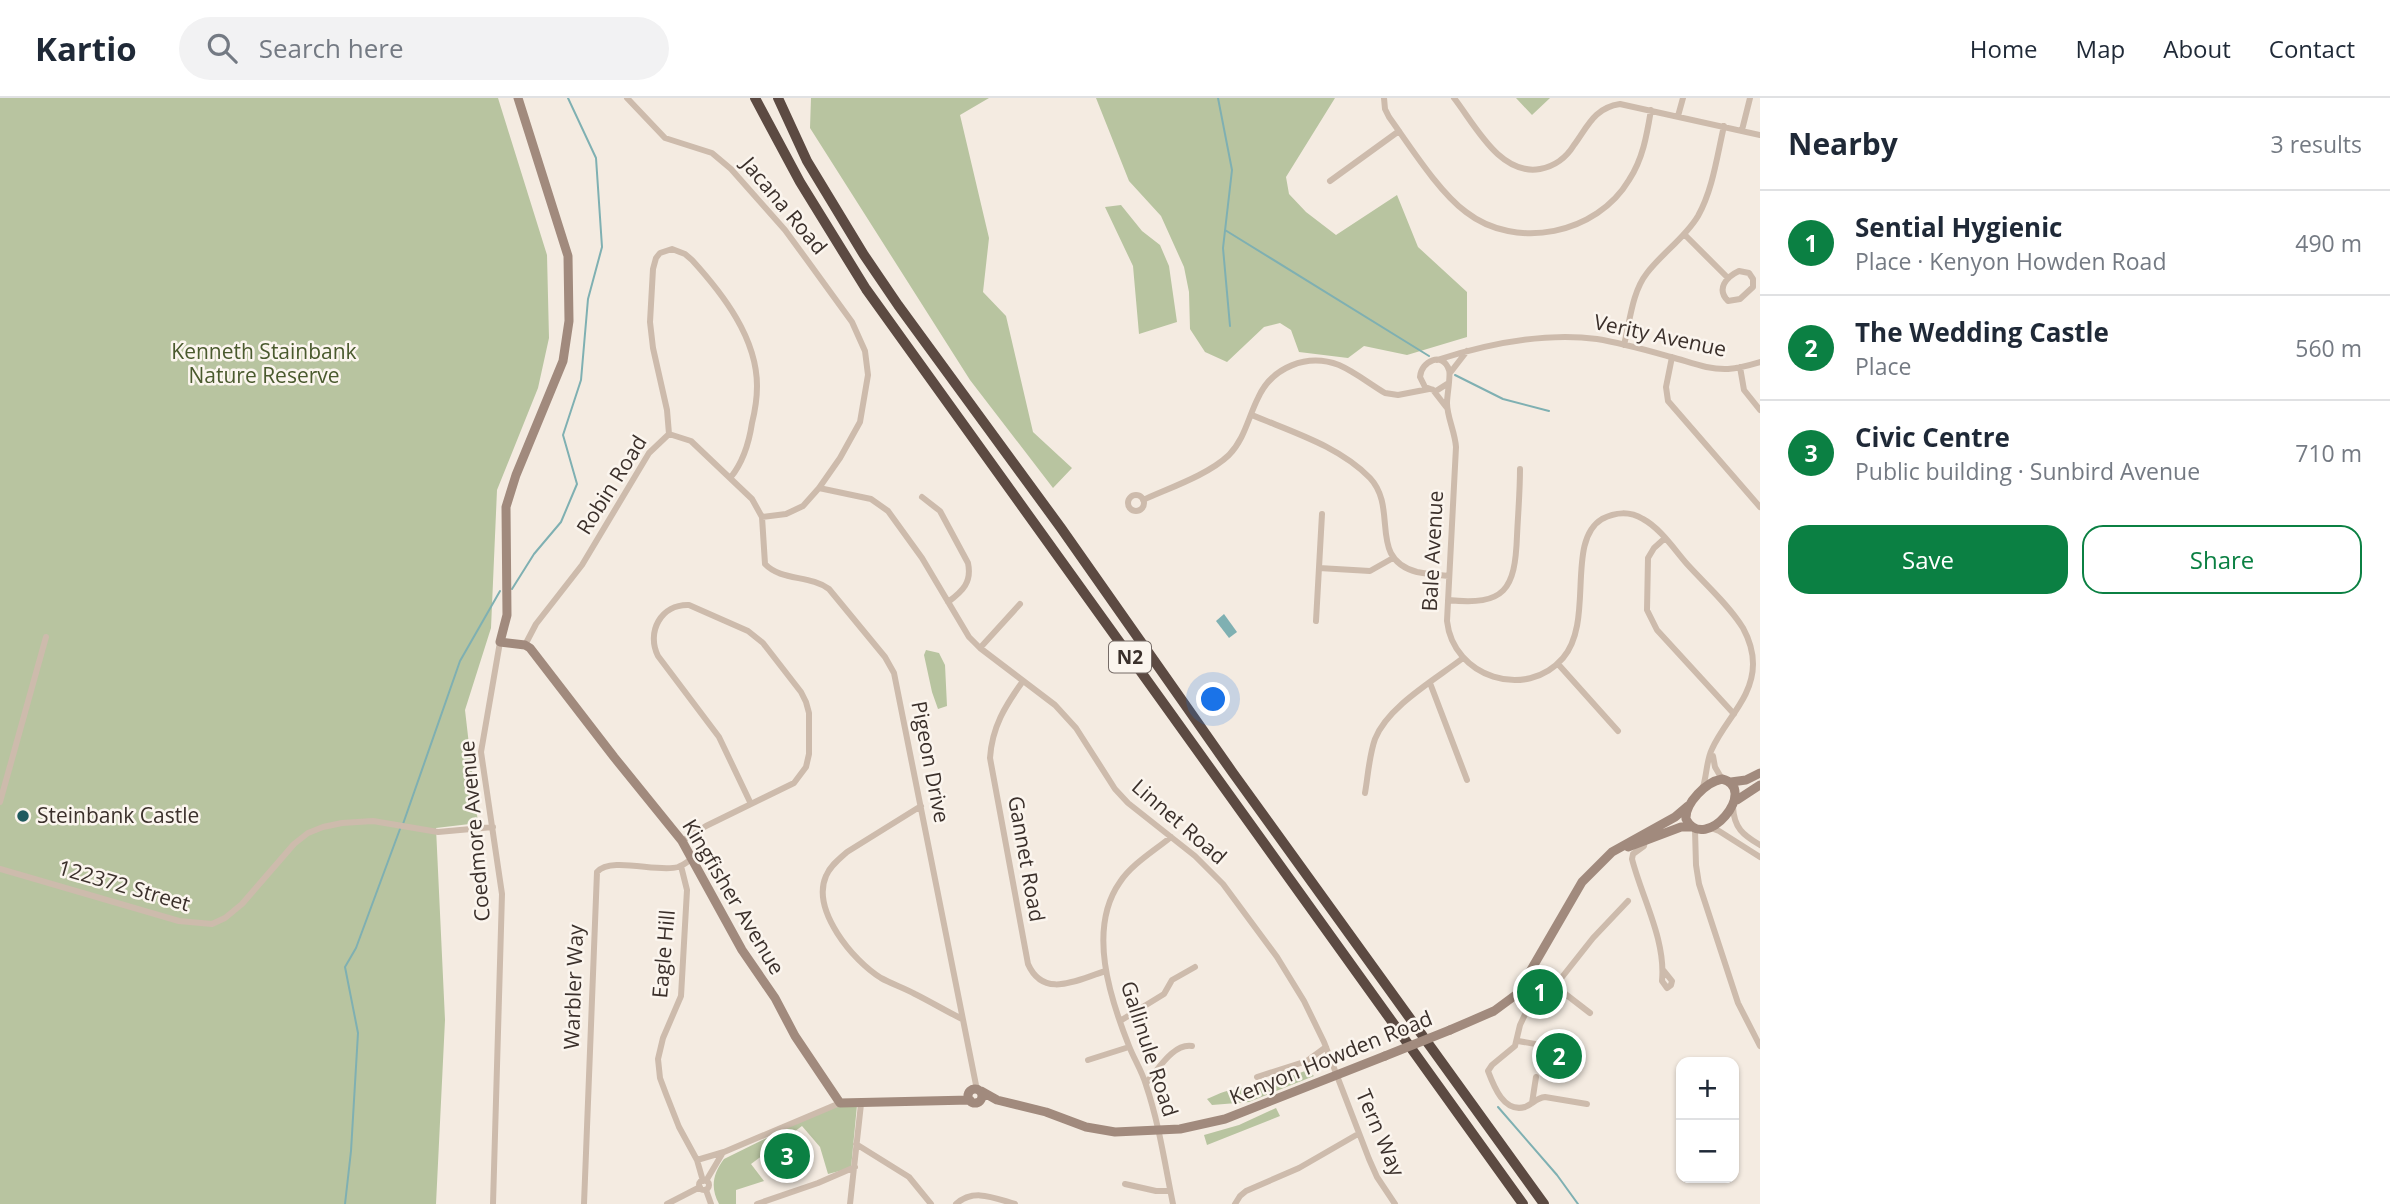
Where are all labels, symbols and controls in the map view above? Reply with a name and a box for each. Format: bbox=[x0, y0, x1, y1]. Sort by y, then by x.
search box bbox=[179, 17, 669, 80]
text: Kartio bbox=[35, 26, 137, 71]
icon: search bbox=[203, 29, 241, 67]
text: Search here bbox=[259, 30, 404, 66]
text: Home bbox=[1970, 32, 2038, 65]
text: Map bbox=[2076, 32, 2125, 65]
text: About bbox=[2163, 32, 2231, 65]
text: Contact bbox=[2269, 32, 2355, 65]
text: Nearby bbox=[1788, 123, 1898, 164]
text: 3 results bbox=[2271, 128, 2362, 160]
street label: Jacana Road bbox=[734, 149, 834, 260]
text: Sential Hygienic bbox=[1855, 209, 2062, 245]
text: 1 bbox=[1804, 227, 1818, 259]
text: 490 m bbox=[2295, 227, 2362, 259]
text: Place · Kenyon Howden Road bbox=[1855, 245, 2166, 277]
street label: Verity Avenue bbox=[1591, 307, 1729, 363]
text: The Wedding Castle bbox=[1855, 314, 2109, 350]
text: 2 bbox=[1804, 332, 1818, 364]
text: 560 m bbox=[2295, 332, 2362, 364]
park label: Kenneth Stainbank Nature Reserve bbox=[171, 337, 357, 389]
text: Place bbox=[1855, 350, 1911, 382]
text: Civic Centre bbox=[1855, 419, 2010, 455]
street label: Robin Road bbox=[570, 429, 653, 539]
text: 3 bbox=[1804, 437, 1818, 469]
text: 710 m bbox=[2295, 437, 2362, 469]
text: Public building · Sunbird Avenue bbox=[1855, 455, 2200, 487]
street label: Bale Avenue bbox=[1415, 490, 1449, 612]
button: Save bbox=[1788, 525, 2068, 594]
button: Share bbox=[2082, 525, 2362, 594]
road number: N2 bbox=[1109, 642, 1151, 672]
your location bbox=[1196, 682, 1230, 716]
street label: Pigeon Drive bbox=[905, 699, 957, 825]
street label: Coedmore Avenue bbox=[452, 739, 496, 923]
street label: Linnet Road bbox=[1126, 772, 1233, 870]
street label: Gannet Road bbox=[1002, 794, 1052, 924]
place label: Steinbank Castle bbox=[37, 801, 199, 829]
marker: Steinbank Castle bbox=[15, 808, 31, 824]
street label: Kingfisher Avenue bbox=[676, 814, 791, 979]
street label: 122372 Street bbox=[55, 853, 194, 917]
street label: Eagle Hill bbox=[645, 909, 681, 999]
street label: Warbler Way bbox=[557, 923, 589, 1050]
pin: 1 bbox=[1517, 966, 1563, 1018]
street label: Gallinule Road bbox=[1115, 977, 1185, 1120]
street label: Kenyon Howden Road bbox=[1225, 1004, 1436, 1111]
pin: 2 bbox=[1536, 1030, 1582, 1082]
map controls bbox=[1676, 1057, 1739, 1183]
button: + bbox=[1676, 1057, 1739, 1120]
street label: Tern Way bbox=[1350, 1085, 1412, 1181]
button: − bbox=[1676, 1120, 1739, 1183]
pin: 3 bbox=[764, 1130, 810, 1182]

